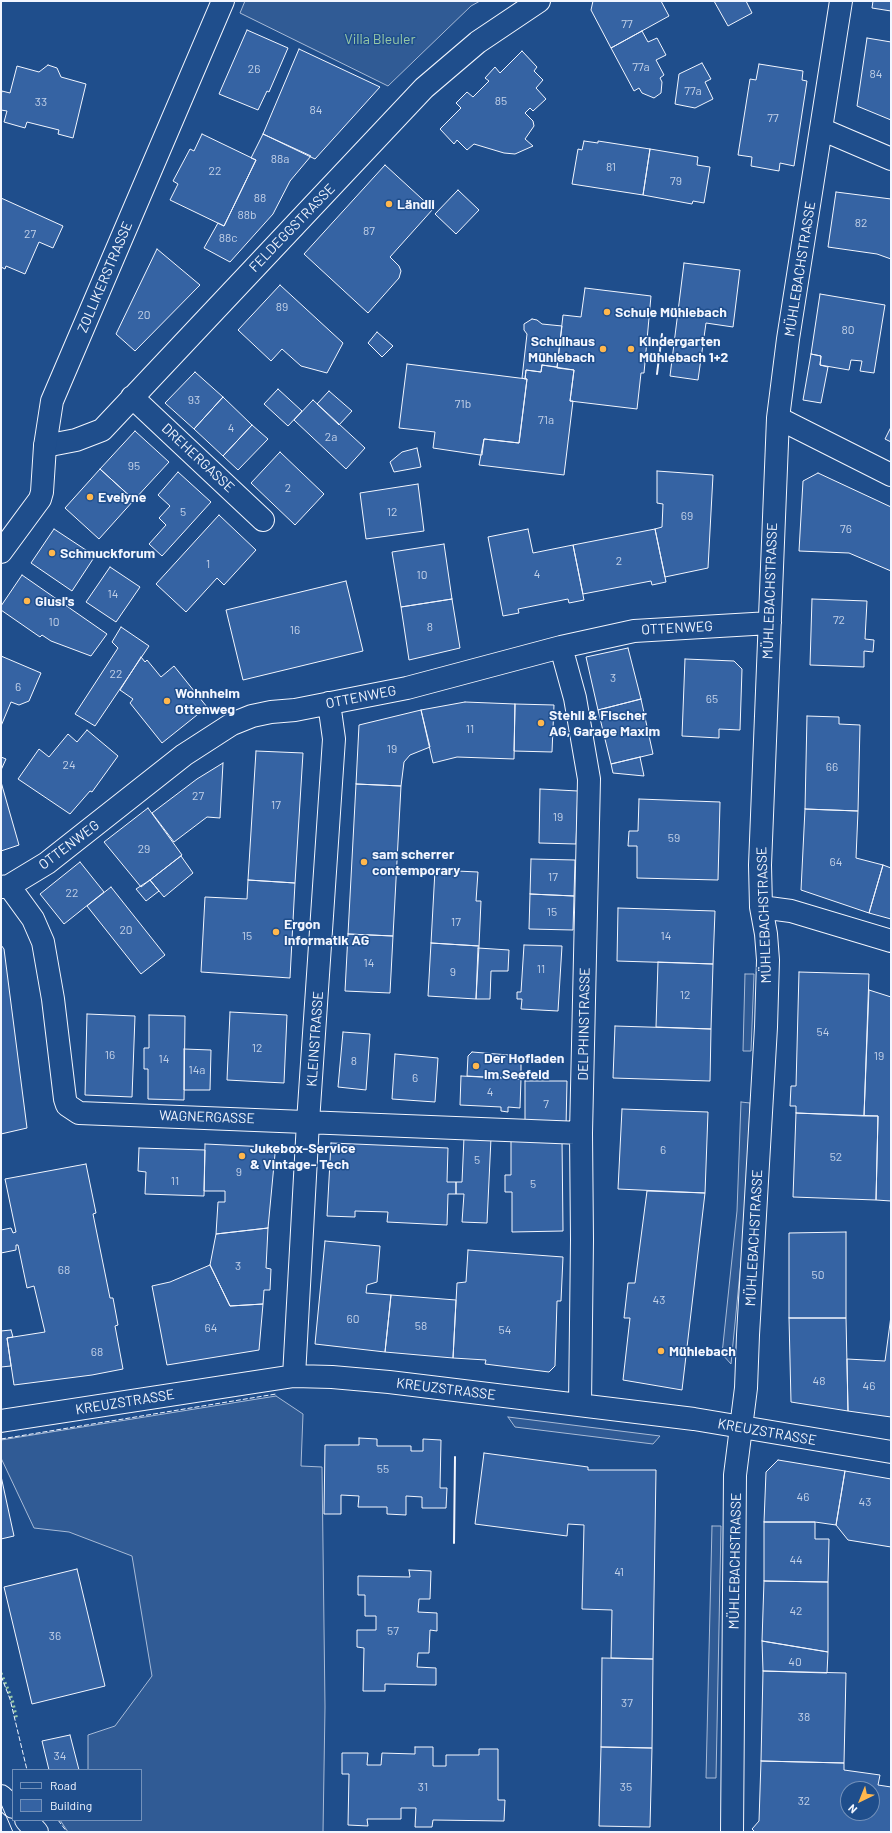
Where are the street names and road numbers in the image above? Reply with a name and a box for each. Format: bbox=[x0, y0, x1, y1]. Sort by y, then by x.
street label: FELDEGGSTRASSE bbox=[246, 180, 338, 276]
street label: MÜHLEBACHSTRASSE bbox=[781, 200, 819, 338]
street label: ZOLLIKERSTRASSE bbox=[74, 219, 136, 335]
street label: DREHERGASSE bbox=[158, 420, 238, 496]
street label: MÜHLEBACHSTRASSE bbox=[759, 522, 781, 660]
street label: OTTENWEG bbox=[641, 618, 713, 638]
street label: OTTENWEG bbox=[324, 682, 398, 712]
street label: OTTENWEG bbox=[35, 817, 103, 873]
street label: MÜHLEBACHSTRASSE bbox=[753, 846, 775, 984]
street label: DELPHINSTRASSE bbox=[575, 967, 593, 1081]
street label: KLEINSTRASSE bbox=[303, 991, 327, 1087]
street label: WAGNERGASSE bbox=[159, 1107, 255, 1127]
street label: MÜHLEBACHSTRASSE bbox=[742, 1169, 766, 1307]
street label: KREUZSTRASSE bbox=[395, 1375, 497, 1403]
street label: KREUZSTRASSE bbox=[74, 1386, 176, 1418]
street label: KREUZSTRASSE bbox=[716, 1415, 818, 1449]
street label: MÜHLEBACHSTRASSE bbox=[725, 1492, 745, 1630]

